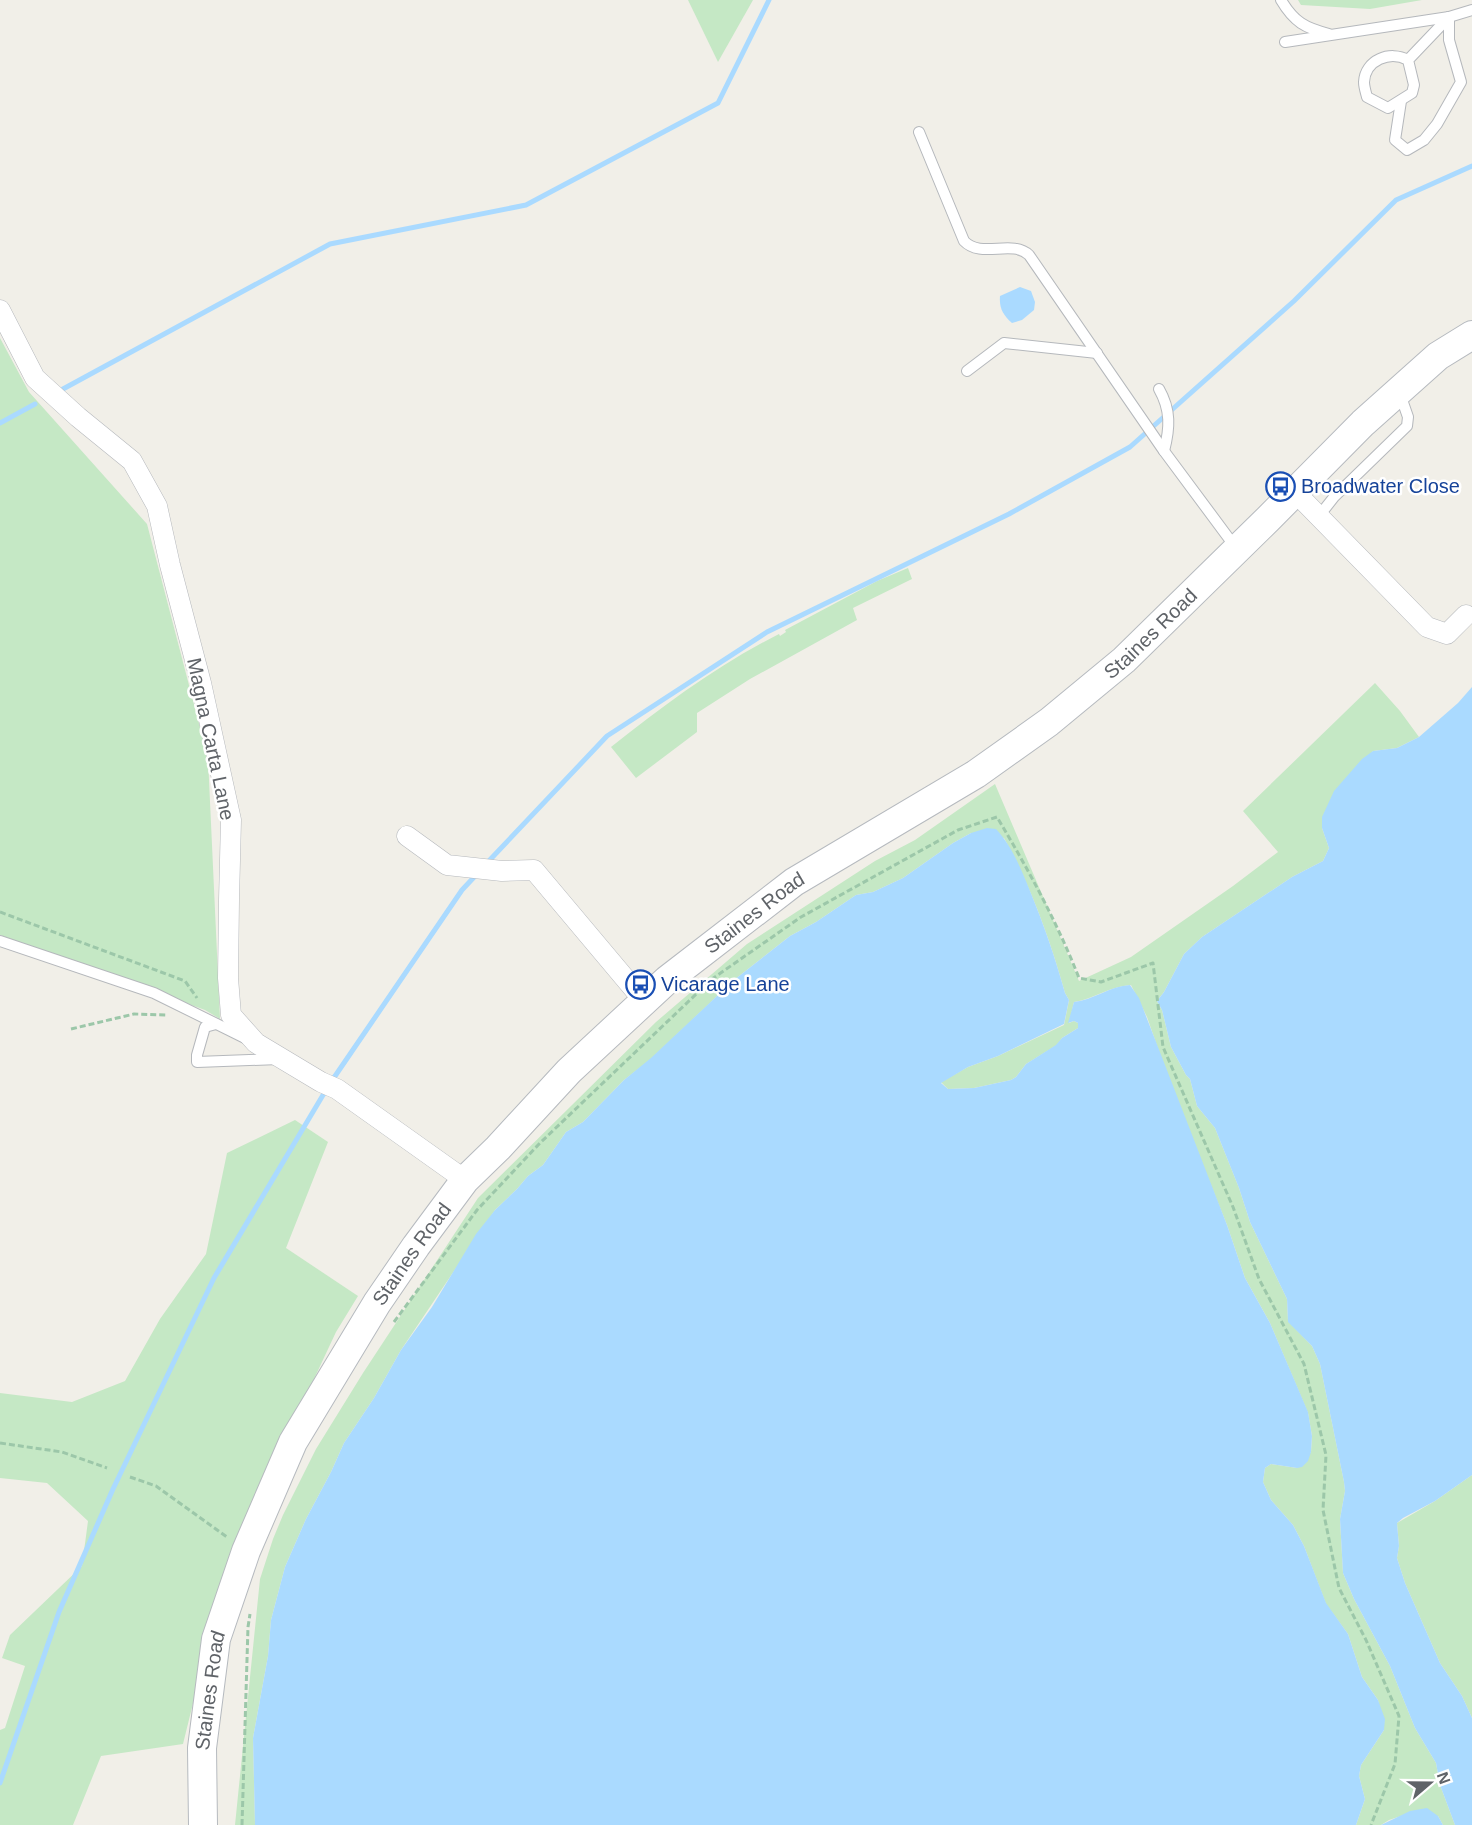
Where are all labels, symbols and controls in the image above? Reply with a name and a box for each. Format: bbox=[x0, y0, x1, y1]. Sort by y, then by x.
bus stop icon: Broadwater Close bbox=[1264, 470, 1296, 502]
place label: Broadwater Close bbox=[1301, 475, 1460, 497]
street label: Staines Road bbox=[1099, 584, 1201, 683]
street label: Magna Carta Lane bbox=[183, 656, 239, 822]
street label: Staines Road bbox=[700, 867, 808, 958]
bus stop icon: Vicarage Lane bbox=[624, 968, 656, 1000]
place label: Vicarage Lane bbox=[661, 973, 790, 995]
street label: Staines Road bbox=[368, 1198, 455, 1309]
street label: Staines Road bbox=[191, 1628, 229, 1751]
north arrow bbox=[1400, 1753, 1460, 1813]
text: N bbox=[1434, 1770, 1454, 1786]

